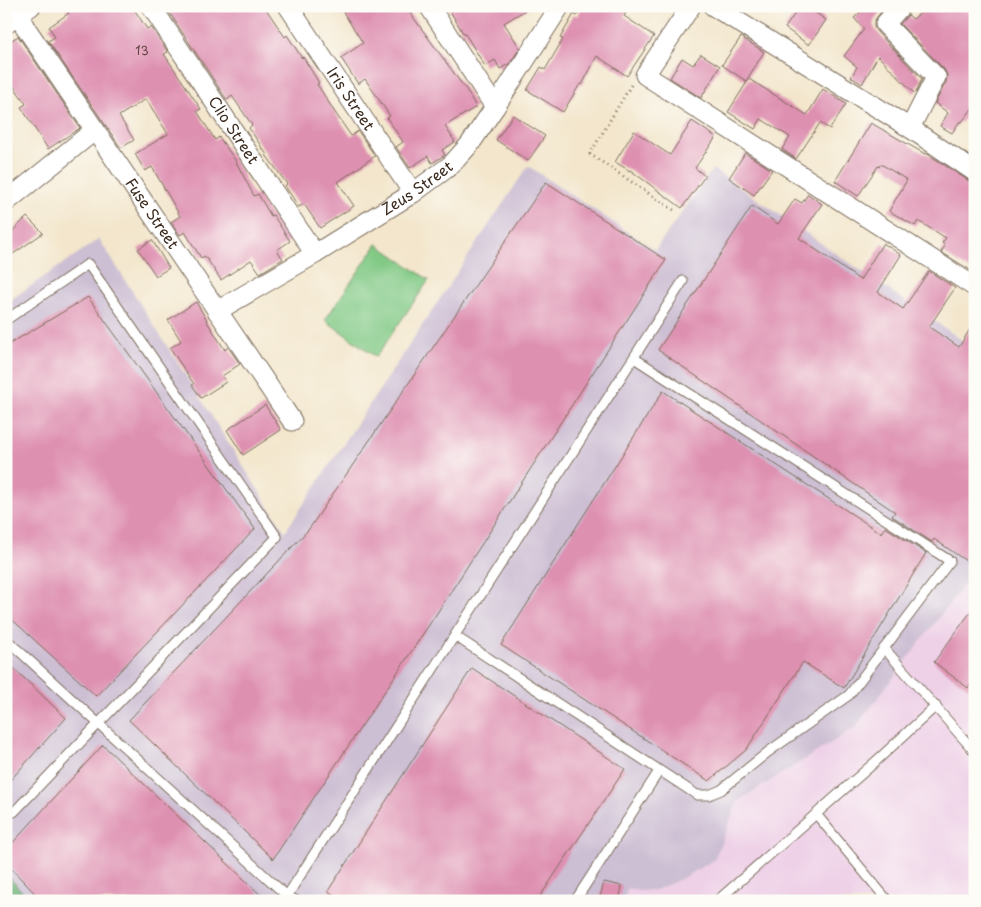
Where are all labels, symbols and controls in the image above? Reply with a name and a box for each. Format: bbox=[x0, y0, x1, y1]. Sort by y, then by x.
house number: 13 bbox=[135, 41, 149, 59]
street label: Iris Street bbox=[322, 62, 381, 135]
street label: Clio Street bbox=[204, 91, 265, 168]
street label: Zeus Street bbox=[376, 154, 457, 220]
street label: Fuse Street bbox=[121, 173, 185, 253]

